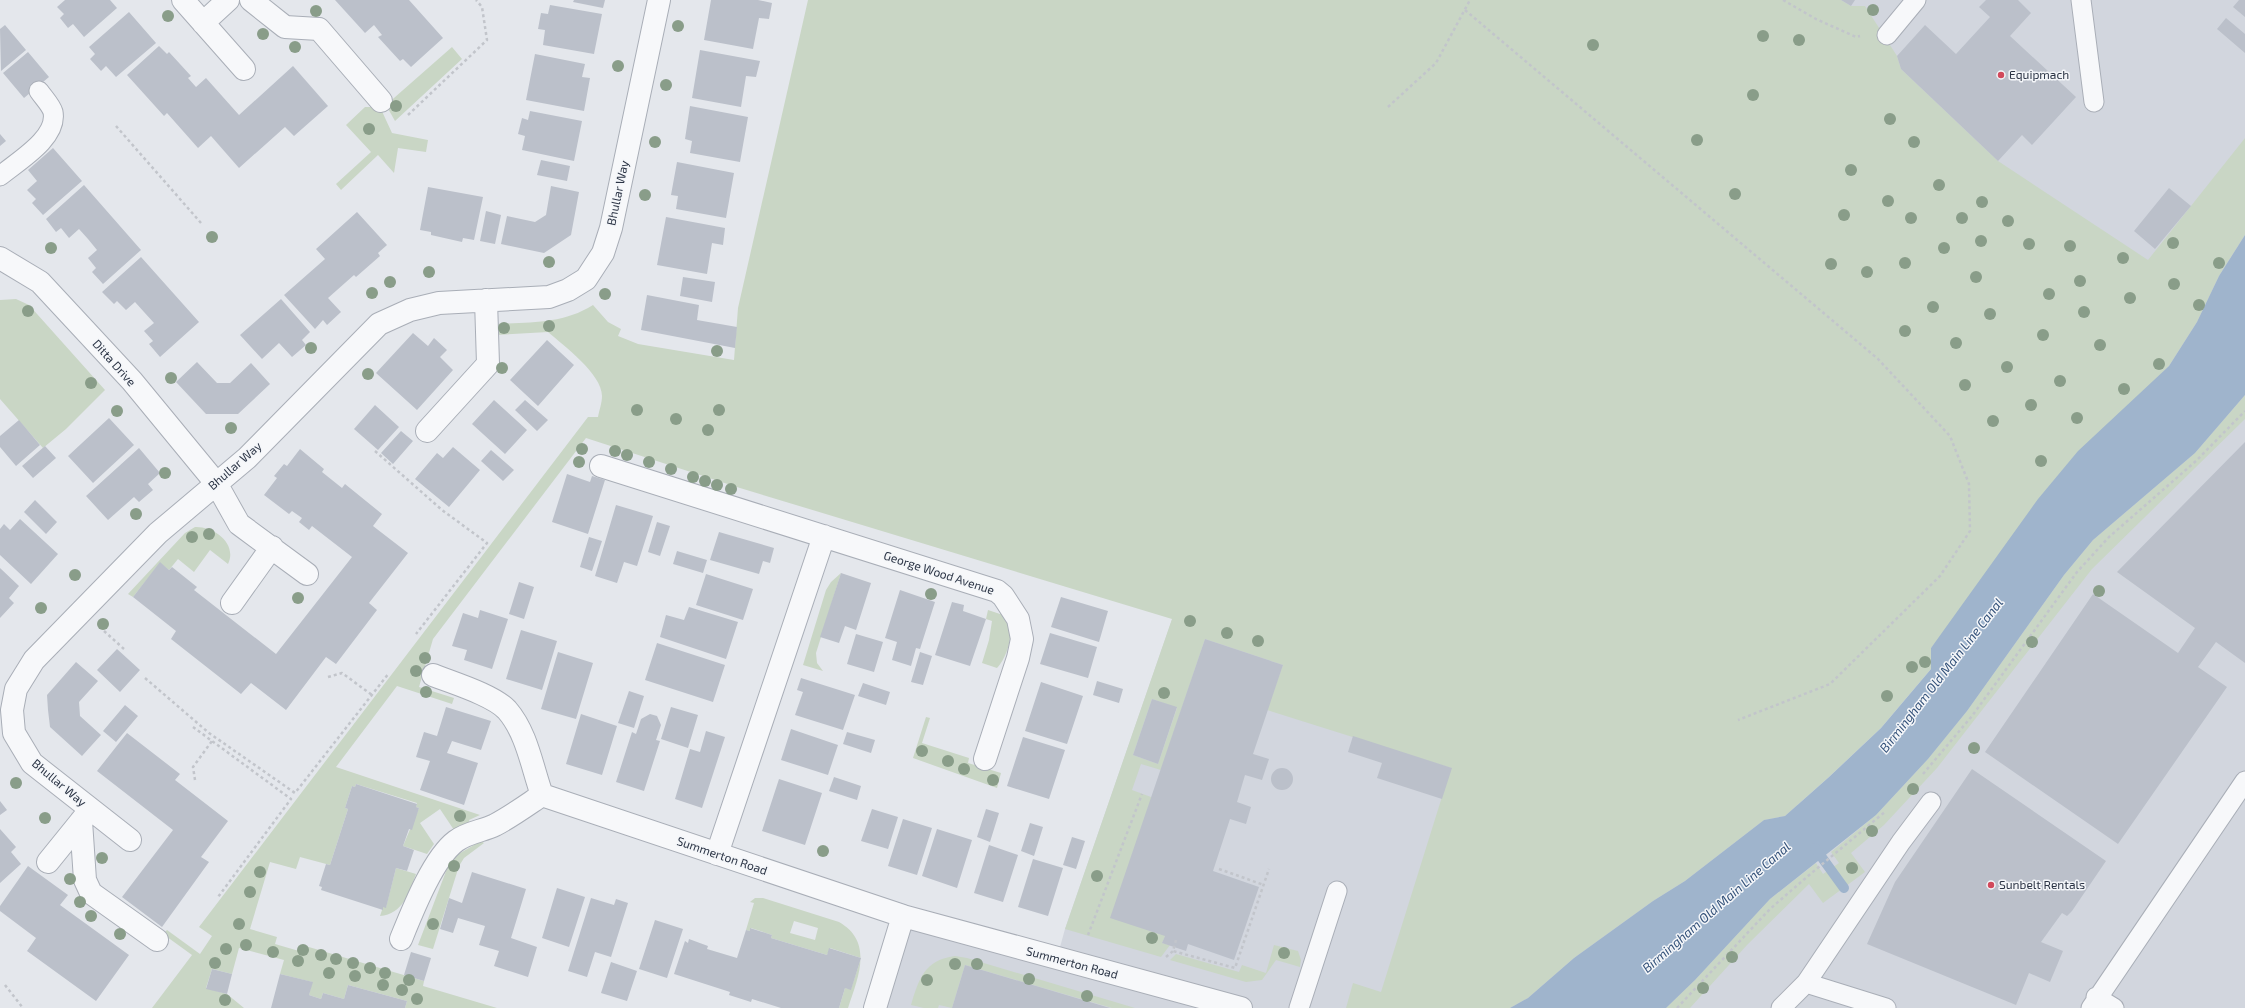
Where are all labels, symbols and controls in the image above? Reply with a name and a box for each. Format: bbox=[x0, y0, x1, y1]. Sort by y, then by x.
place label: Equipmach bbox=[2009, 67, 2069, 81]
marker: Equipmach bbox=[1996, 70, 2006, 80]
street label: Bhullar Way bbox=[603, 158, 631, 227]
street label: Ditta Drive bbox=[90, 336, 139, 389]
street label: Bhullar Way bbox=[205, 438, 264, 492]
street label: George Wood Avenue bbox=[882, 548, 996, 597]
water label: Birmingham Old Main Line Canal bbox=[1876, 595, 2006, 755]
street label: Bhullar Way bbox=[30, 756, 90, 809]
street label: Summerton Road bbox=[675, 833, 769, 877]
water label: Birmingham Old Main Line Canal bbox=[1639, 838, 1794, 976]
place label: Sunbelt Rentals bbox=[1999, 877, 2085, 891]
marker: Sunbelt Rentals bbox=[1986, 880, 1996, 890]
street label: Summerton Road bbox=[1025, 943, 1120, 981]

